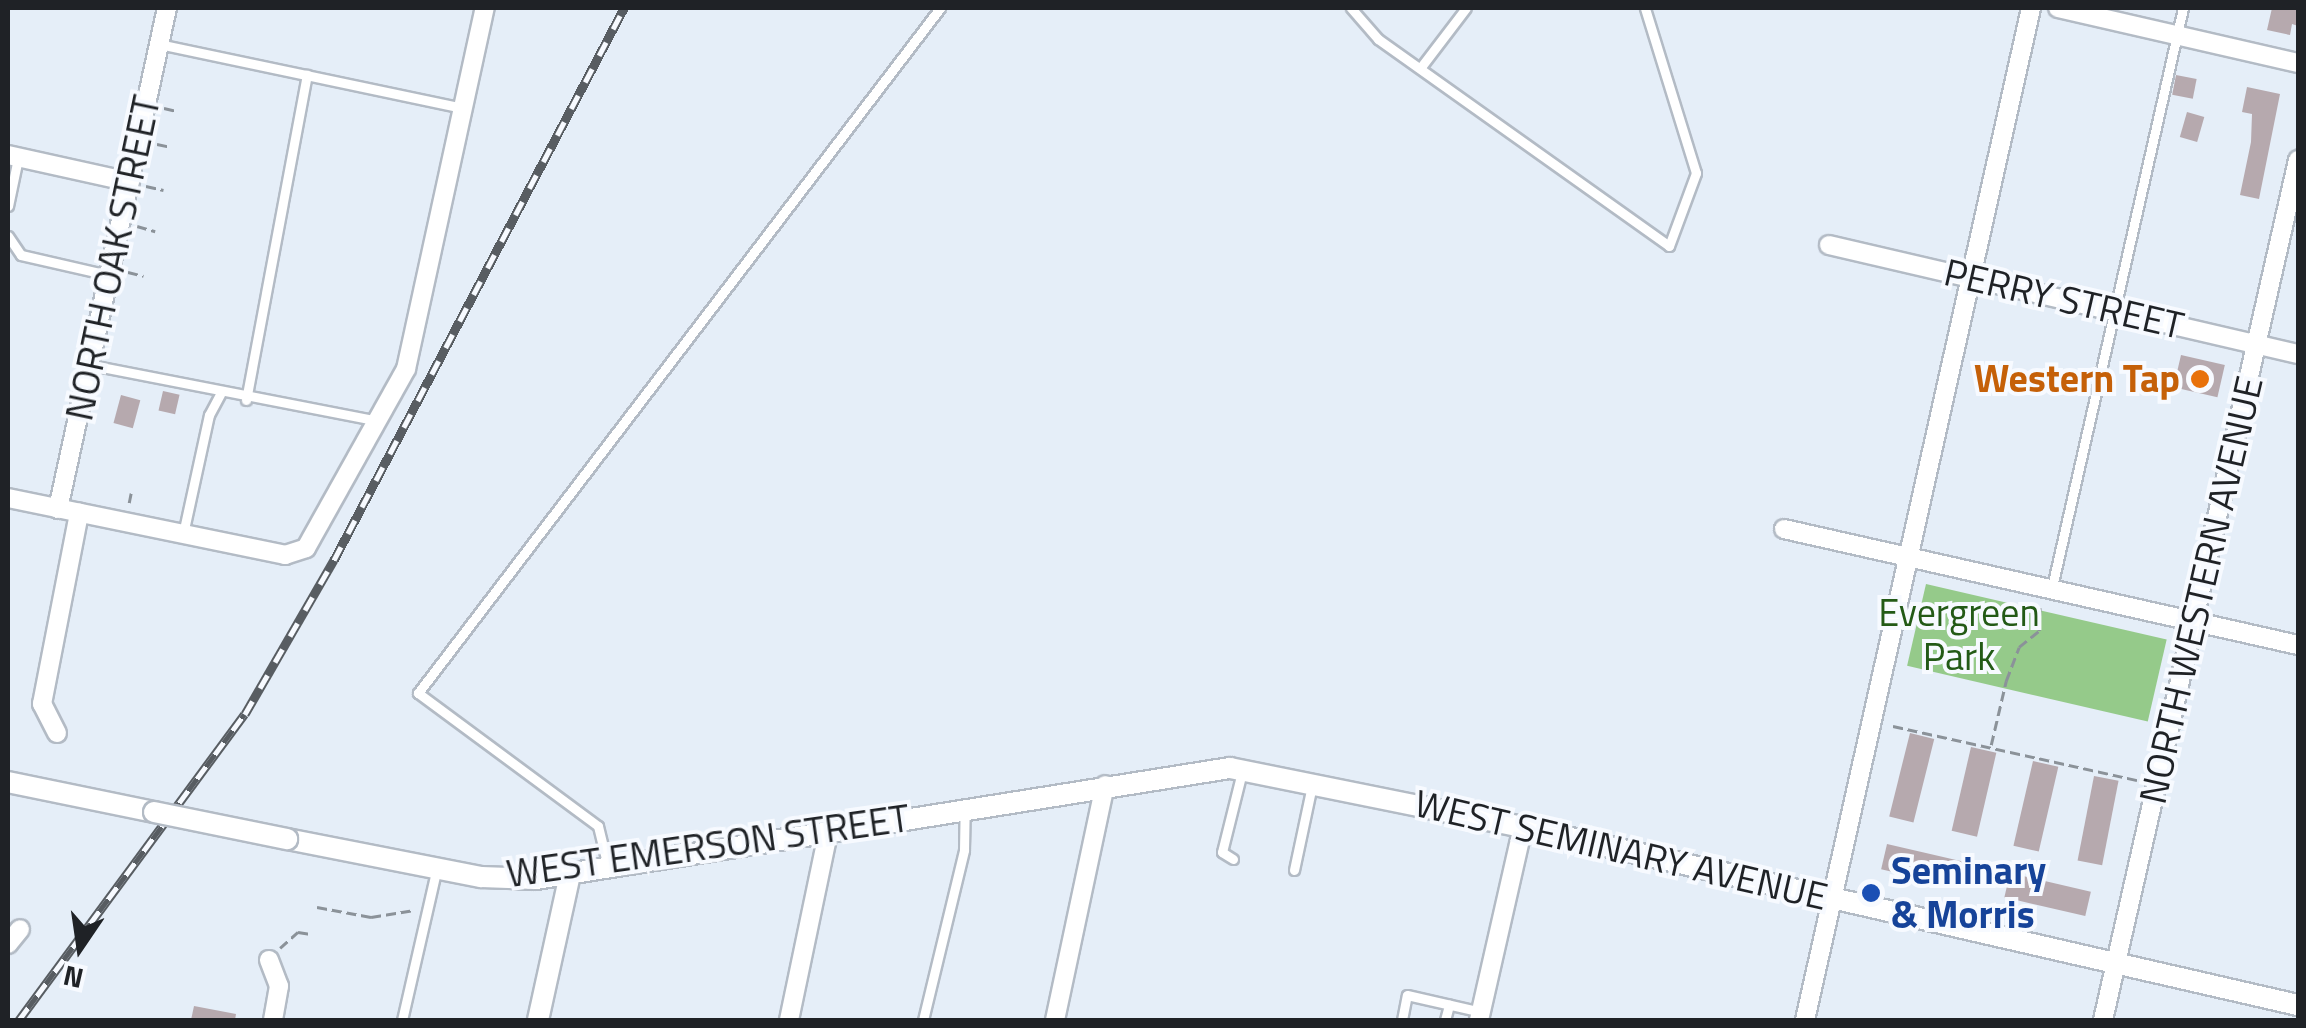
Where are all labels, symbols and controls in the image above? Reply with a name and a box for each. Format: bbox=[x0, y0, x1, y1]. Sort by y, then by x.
street label: NORTH OAK STREET bbox=[56, 91, 170, 425]
street label: PERRY STREET bbox=[1940, 249, 2188, 349]
place label: Western Tap bbox=[1974, 356, 2180, 402]
marker: Western Tap bbox=[2189, 368, 2211, 390]
street label: NORTH WESTERN AVENUE bbox=[2130, 372, 2272, 808]
park label: Evergreen Park bbox=[1878, 590, 2040, 679]
street label: WEST SEMINARY AVENUE bbox=[1410, 780, 1832, 920]
street label: WEST EMERSON STREET bbox=[504, 795, 912, 897]
place label: Seminary & Morris bbox=[1891, 848, 2046, 938]
marker: Seminary & Morris bbox=[1860, 882, 1882, 904]
north arrow bbox=[30, 898, 130, 998]
text: N bbox=[59, 955, 87, 1001]

